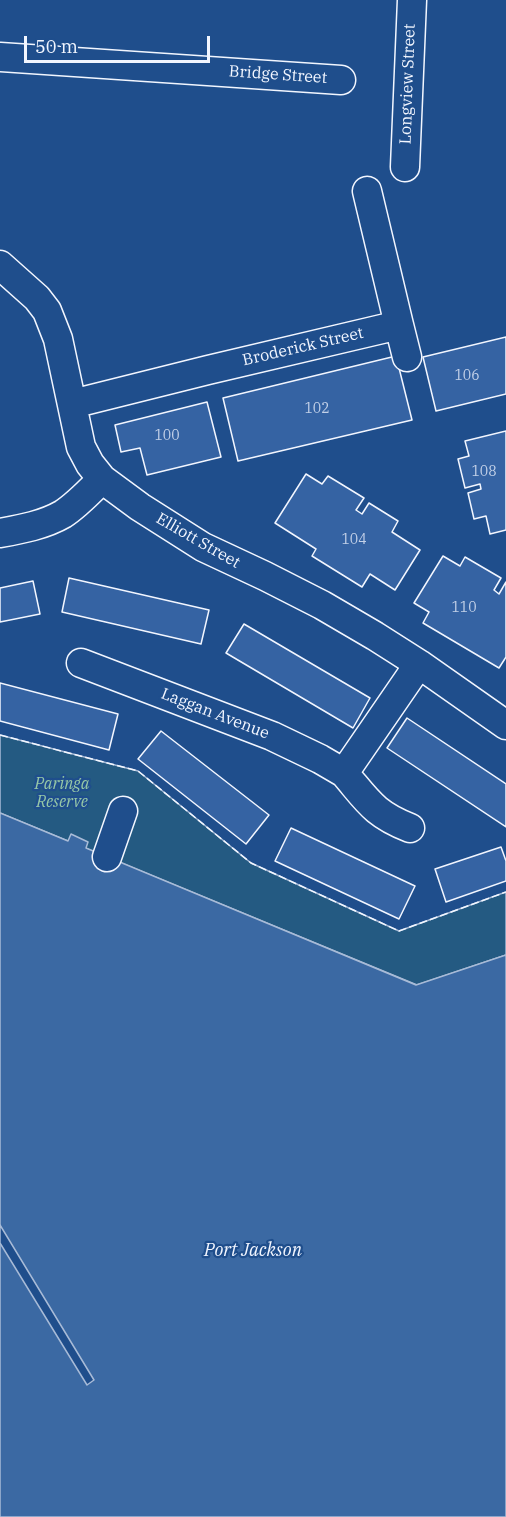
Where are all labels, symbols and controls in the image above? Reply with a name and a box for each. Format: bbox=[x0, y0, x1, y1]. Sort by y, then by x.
street label: Longview Street bbox=[396, 23, 420, 145]
scale bar bbox=[27, 24, 213, 62]
text: 50 m bbox=[35, 35, 78, 58]
street label: Bridge Street bbox=[228, 62, 328, 88]
street label: Broderick Street bbox=[241, 324, 365, 370]
house number: 106 bbox=[454, 368, 480, 384]
house number: 102 bbox=[304, 401, 330, 417]
house number: 100 bbox=[154, 428, 180, 444]
house number: 108 bbox=[471, 464, 497, 480]
street label: Elliott Street bbox=[153, 509, 243, 573]
house number: 104 bbox=[341, 532, 367, 548]
house number: 110 bbox=[451, 600, 477, 616]
street label: Laggan Avenue bbox=[158, 685, 272, 743]
park label: Paringa Reserve bbox=[35, 774, 89, 812]
water label: Port Jackson bbox=[204, 1240, 302, 1262]

